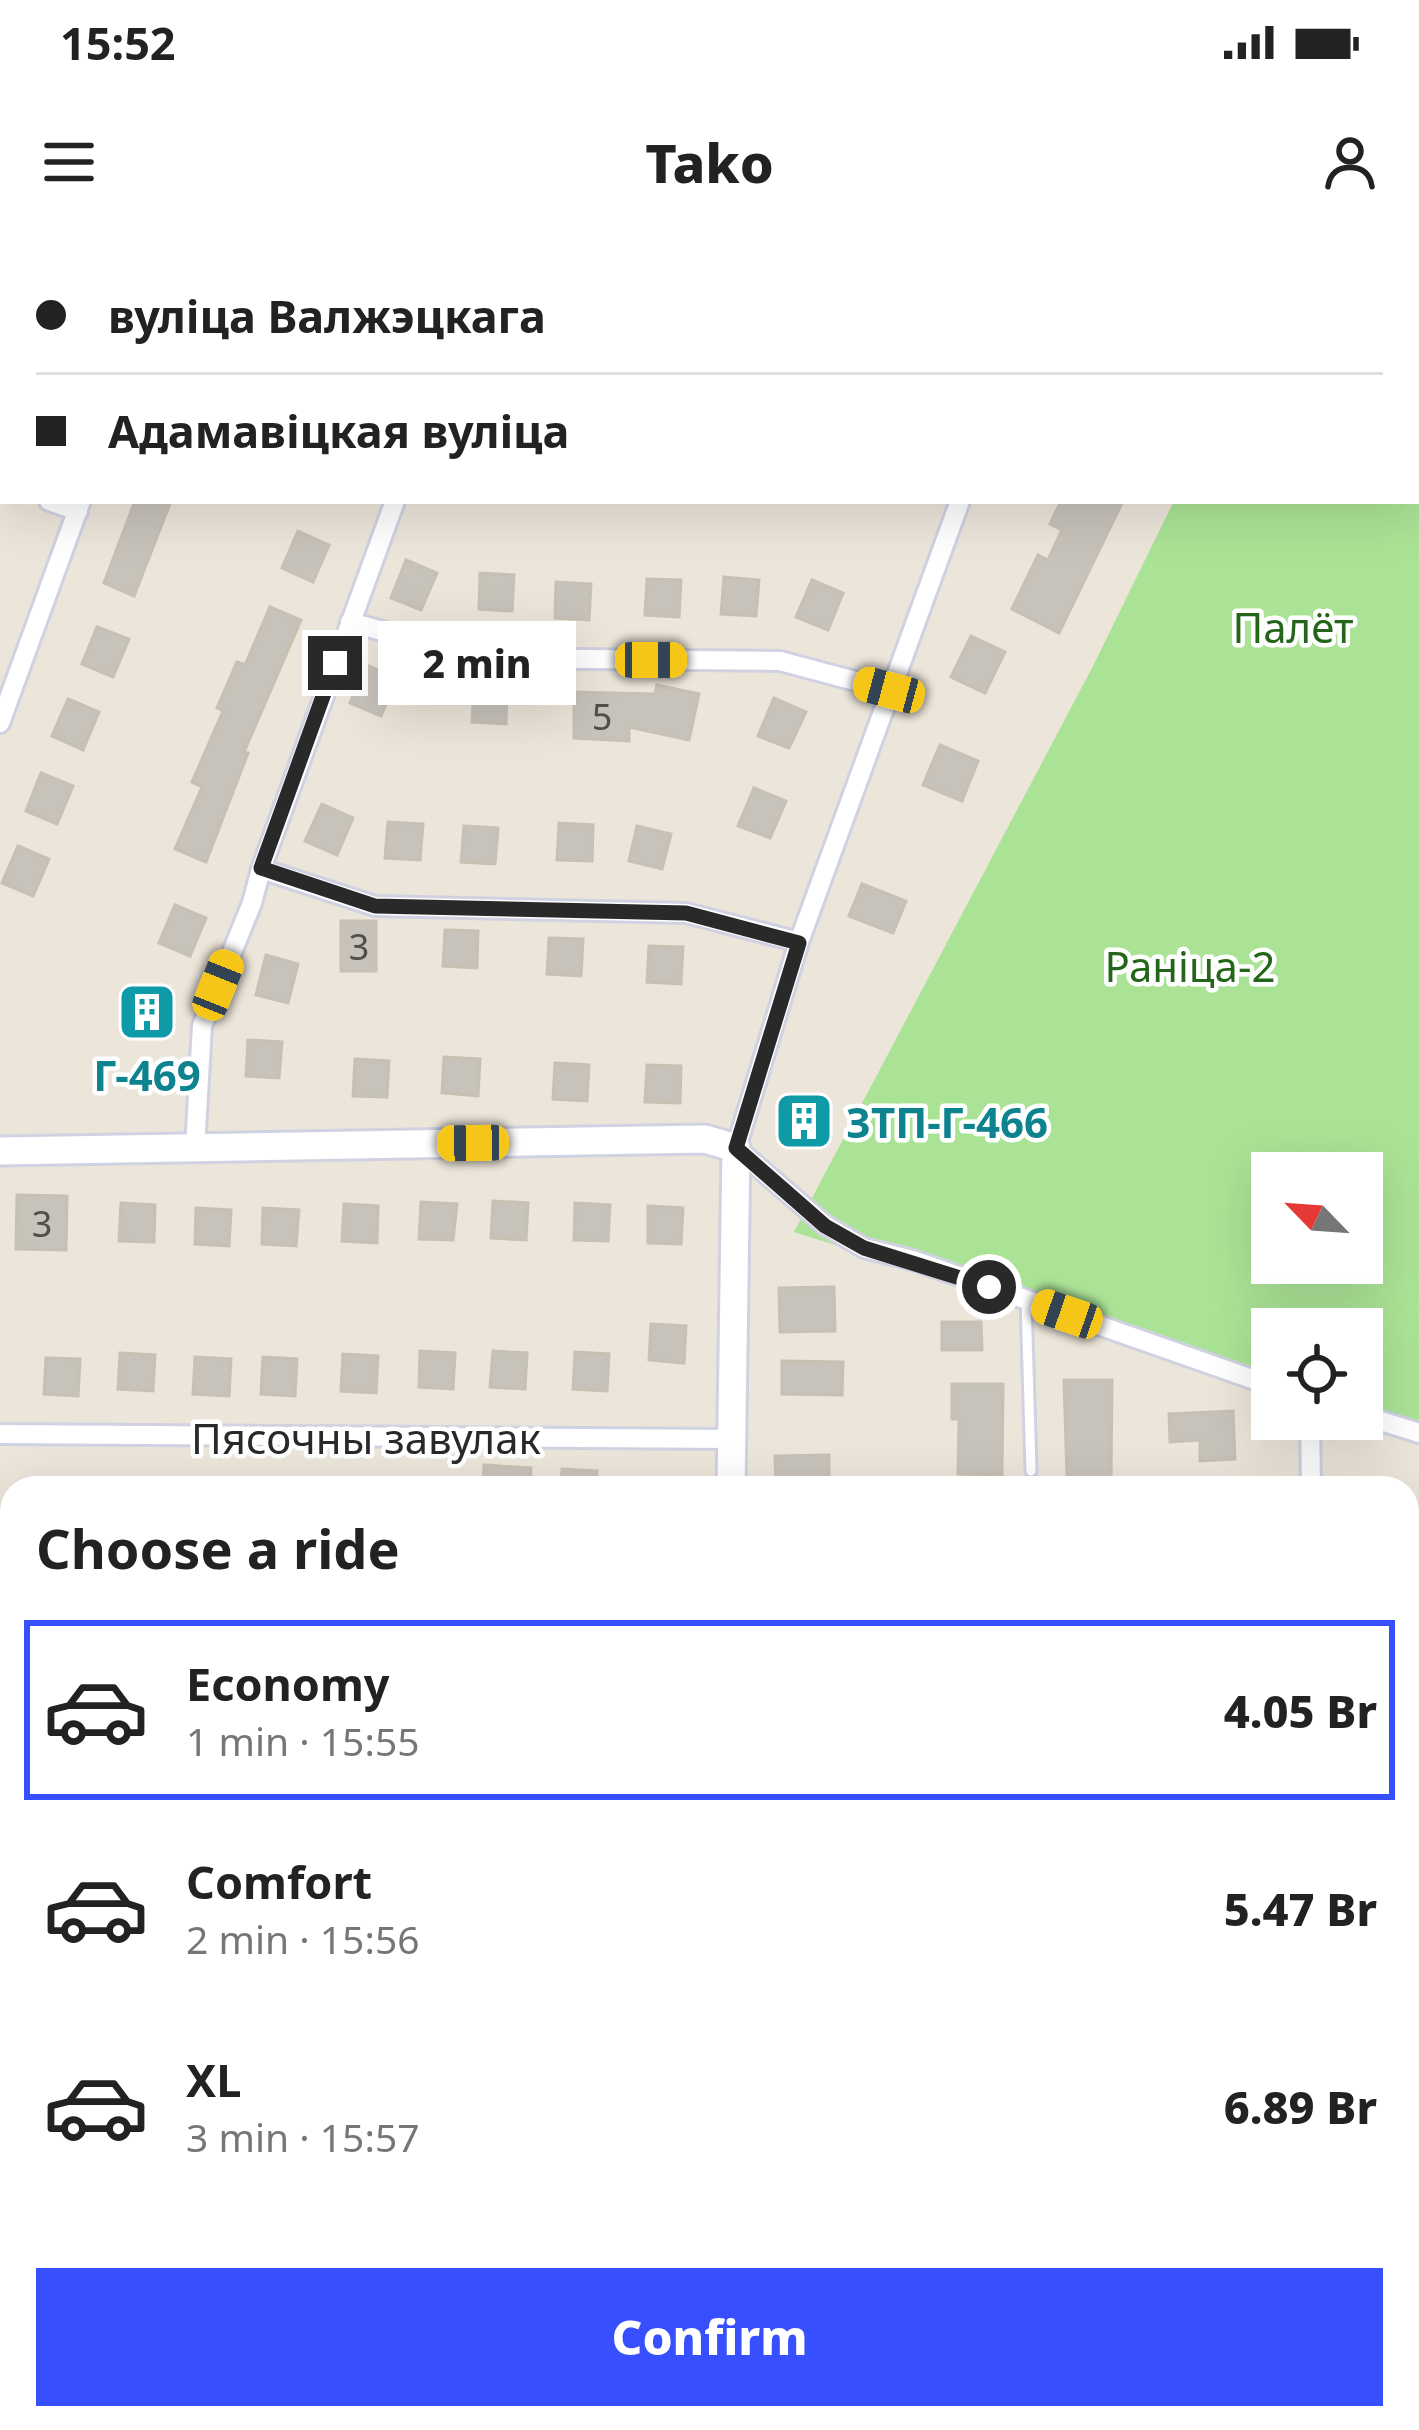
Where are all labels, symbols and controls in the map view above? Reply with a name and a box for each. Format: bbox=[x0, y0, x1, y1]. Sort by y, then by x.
text: 15:52 bbox=[60, 12, 176, 73]
text: Tako bbox=[645, 125, 774, 199]
icon: menu bbox=[36, 129, 102, 195]
icon: person bbox=[1317, 129, 1383, 195]
text: вуліца Валжэцкага bbox=[108, 285, 546, 346]
text: Адамавіцкая вуліца bbox=[108, 400, 569, 461]
park label: Палёт bbox=[1232, 598, 1354, 655]
callout: 2 min bbox=[377, 621, 575, 705]
route end bbox=[308, 636, 362, 690]
text: 2 min bbox=[423, 636, 531, 689]
car bbox=[615, 642, 687, 678]
car bbox=[850, 663, 928, 717]
house number: 5 bbox=[592, 692, 612, 741]
house number: 3 bbox=[349, 922, 369, 971]
park label: Раніца-2 bbox=[1105, 937, 1275, 994]
car bbox=[188, 945, 248, 1025]
building icon: Г-469 bbox=[116, 981, 178, 1043]
place label: Г-469 bbox=[93, 1046, 201, 1103]
building icon: ЗТП-Г-466 bbox=[773, 1090, 835, 1152]
place label: ЗТП-Г-466 bbox=[846, 1093, 1048, 1150]
car bbox=[437, 1124, 509, 1162]
north arrow bbox=[1251, 1152, 1383, 1284]
map controls bbox=[1251, 1152, 1383, 1440]
house number: 3 bbox=[32, 1199, 52, 1248]
route start bbox=[962, 1260, 1016, 1314]
car bbox=[1027, 1285, 1107, 1343]
button: locate bbox=[1251, 1308, 1383, 1440]
street label: Пясочны завулак bbox=[191, 1409, 541, 1466]
text: Choose a ride bbox=[36, 1511, 400, 1585]
text: Economy bbox=[186, 1653, 390, 1714]
icon: car bbox=[42, 1656, 150, 1764]
text: 4.05 Br bbox=[1224, 1680, 1377, 1741]
text: 1 min · 15:55 bbox=[186, 1714, 420, 1767]
text: Comfort bbox=[186, 1851, 372, 1912]
icon: car bbox=[42, 1854, 150, 1962]
text: 5.47 Br bbox=[1224, 1878, 1377, 1939]
text: 2 min · 15:56 bbox=[186, 1912, 420, 1965]
text: XL bbox=[186, 2049, 241, 2110]
icon: car bbox=[42, 2052, 150, 2160]
text: 6.89 Br bbox=[1224, 2076, 1377, 2137]
text: 3 min · 15:57 bbox=[186, 2110, 420, 2163]
button: Confirm bbox=[36, 2268, 1383, 2406]

